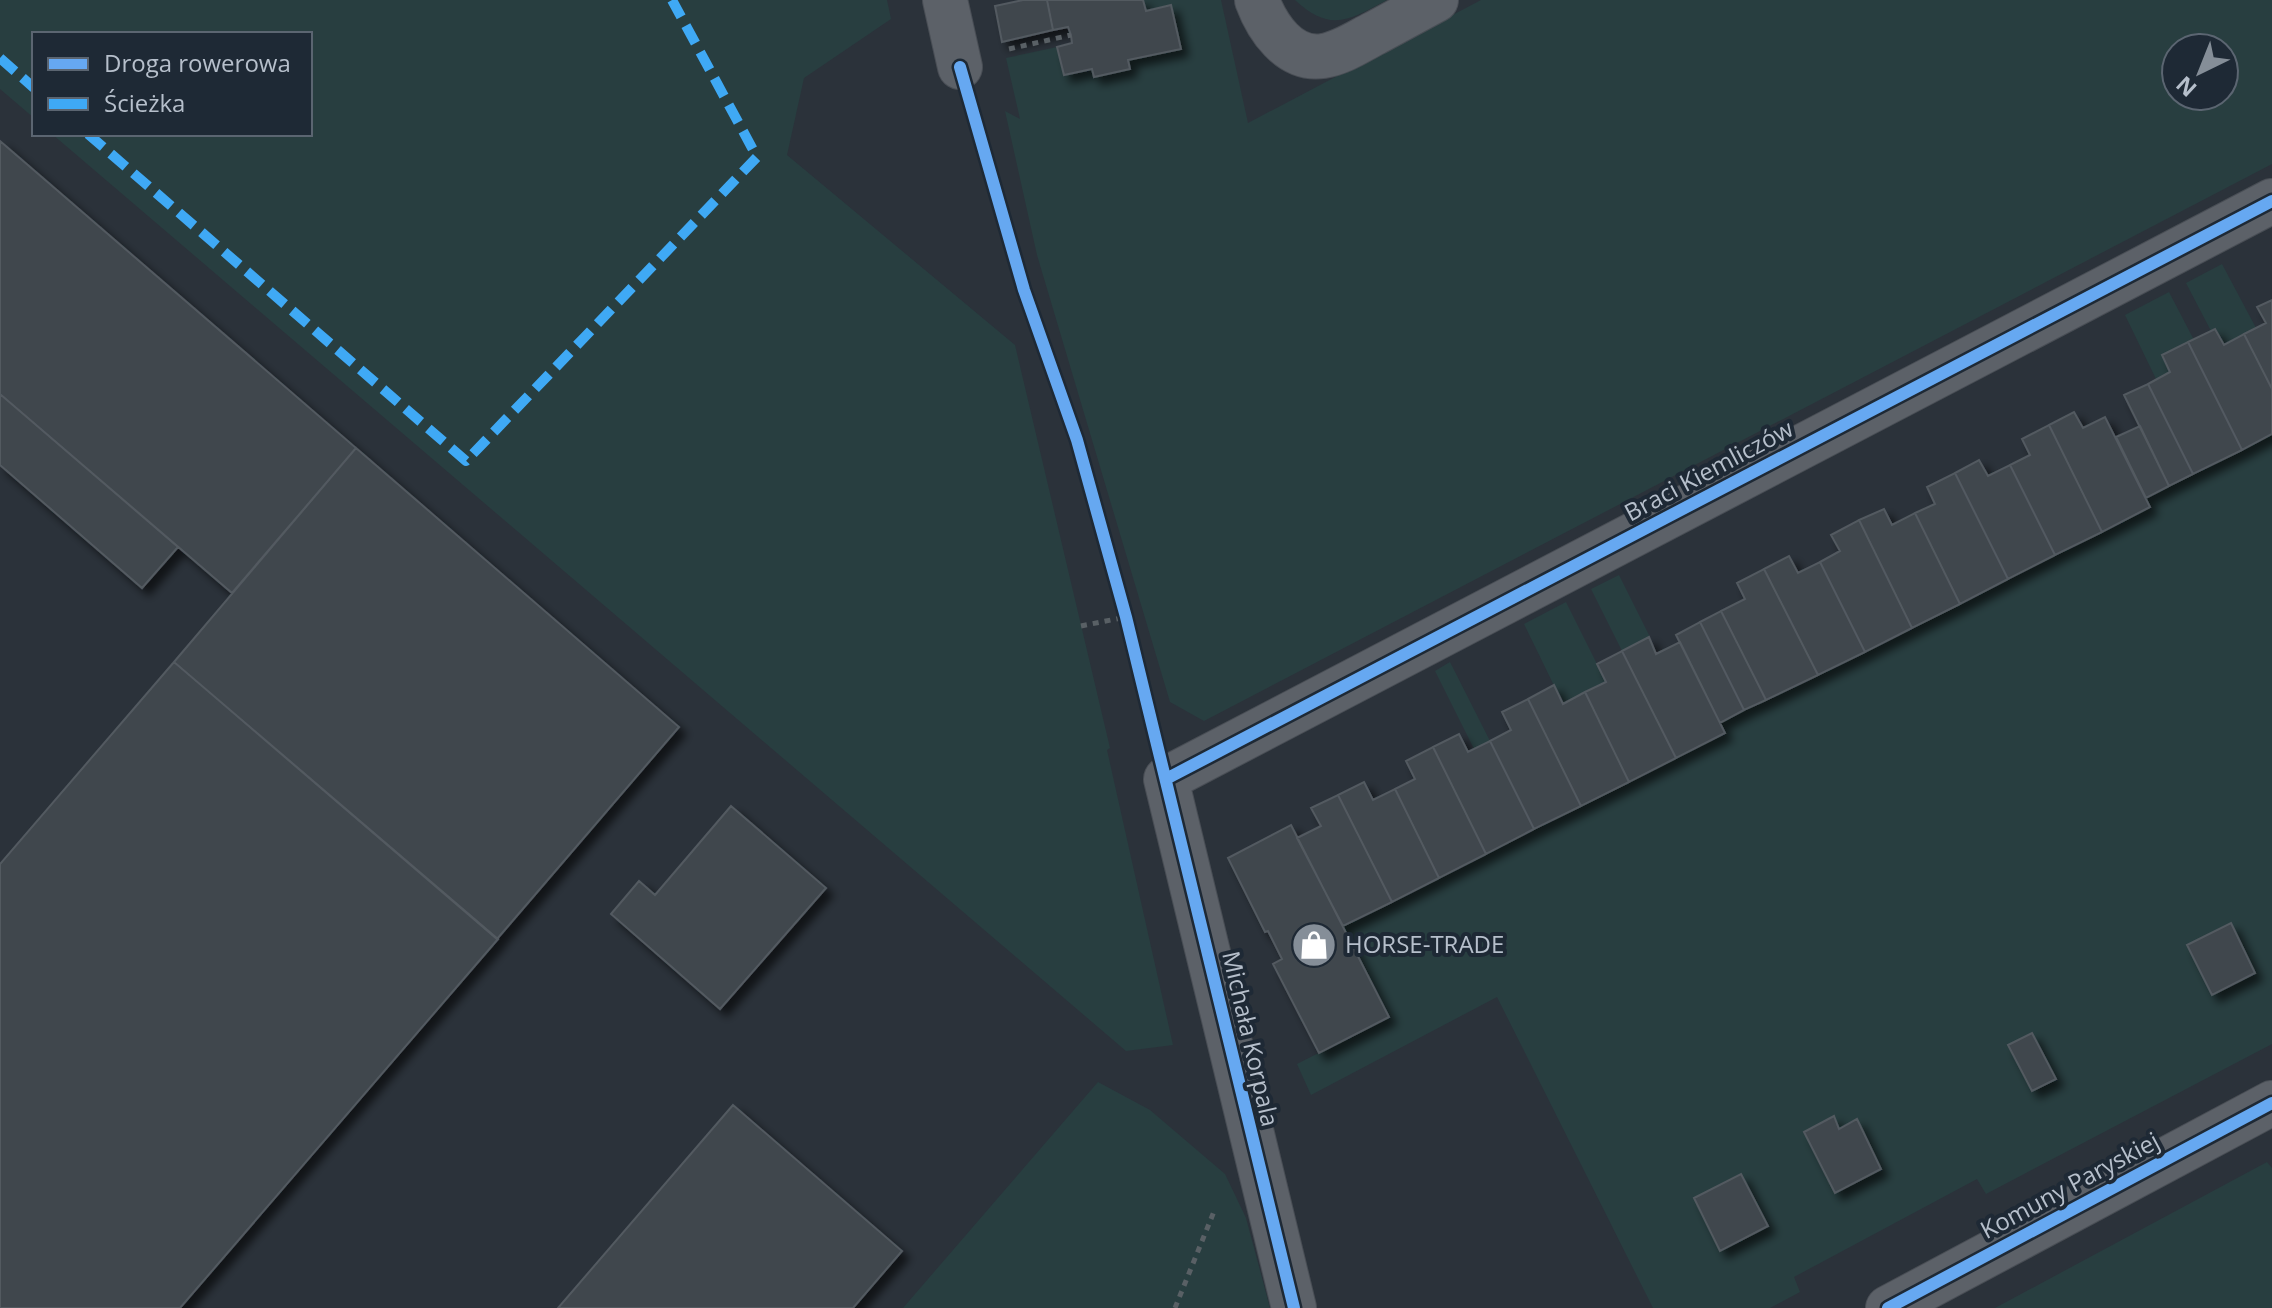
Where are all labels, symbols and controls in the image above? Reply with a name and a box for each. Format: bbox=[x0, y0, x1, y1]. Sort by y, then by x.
legend bbox=[32, 32, 312, 136]
north arrow bbox=[2160, 32, 2240, 112]
text: Droga rowerowa bbox=[104, 46, 291, 79]
text: N bbox=[2169, 70, 2202, 104]
text: Ścieżka bbox=[104, 86, 185, 119]
street label: Braci Kiemliczów bbox=[1618, 411, 1799, 528]
shop icon: HORSE-TRADE bbox=[1290, 921, 1338, 969]
place label: HORSE-TRADE bbox=[1345, 927, 1504, 960]
street label: Michała Korpala bbox=[1215, 948, 1288, 1130]
street label: Komuny Paryskiej bbox=[1974, 1124, 2165, 1246]

